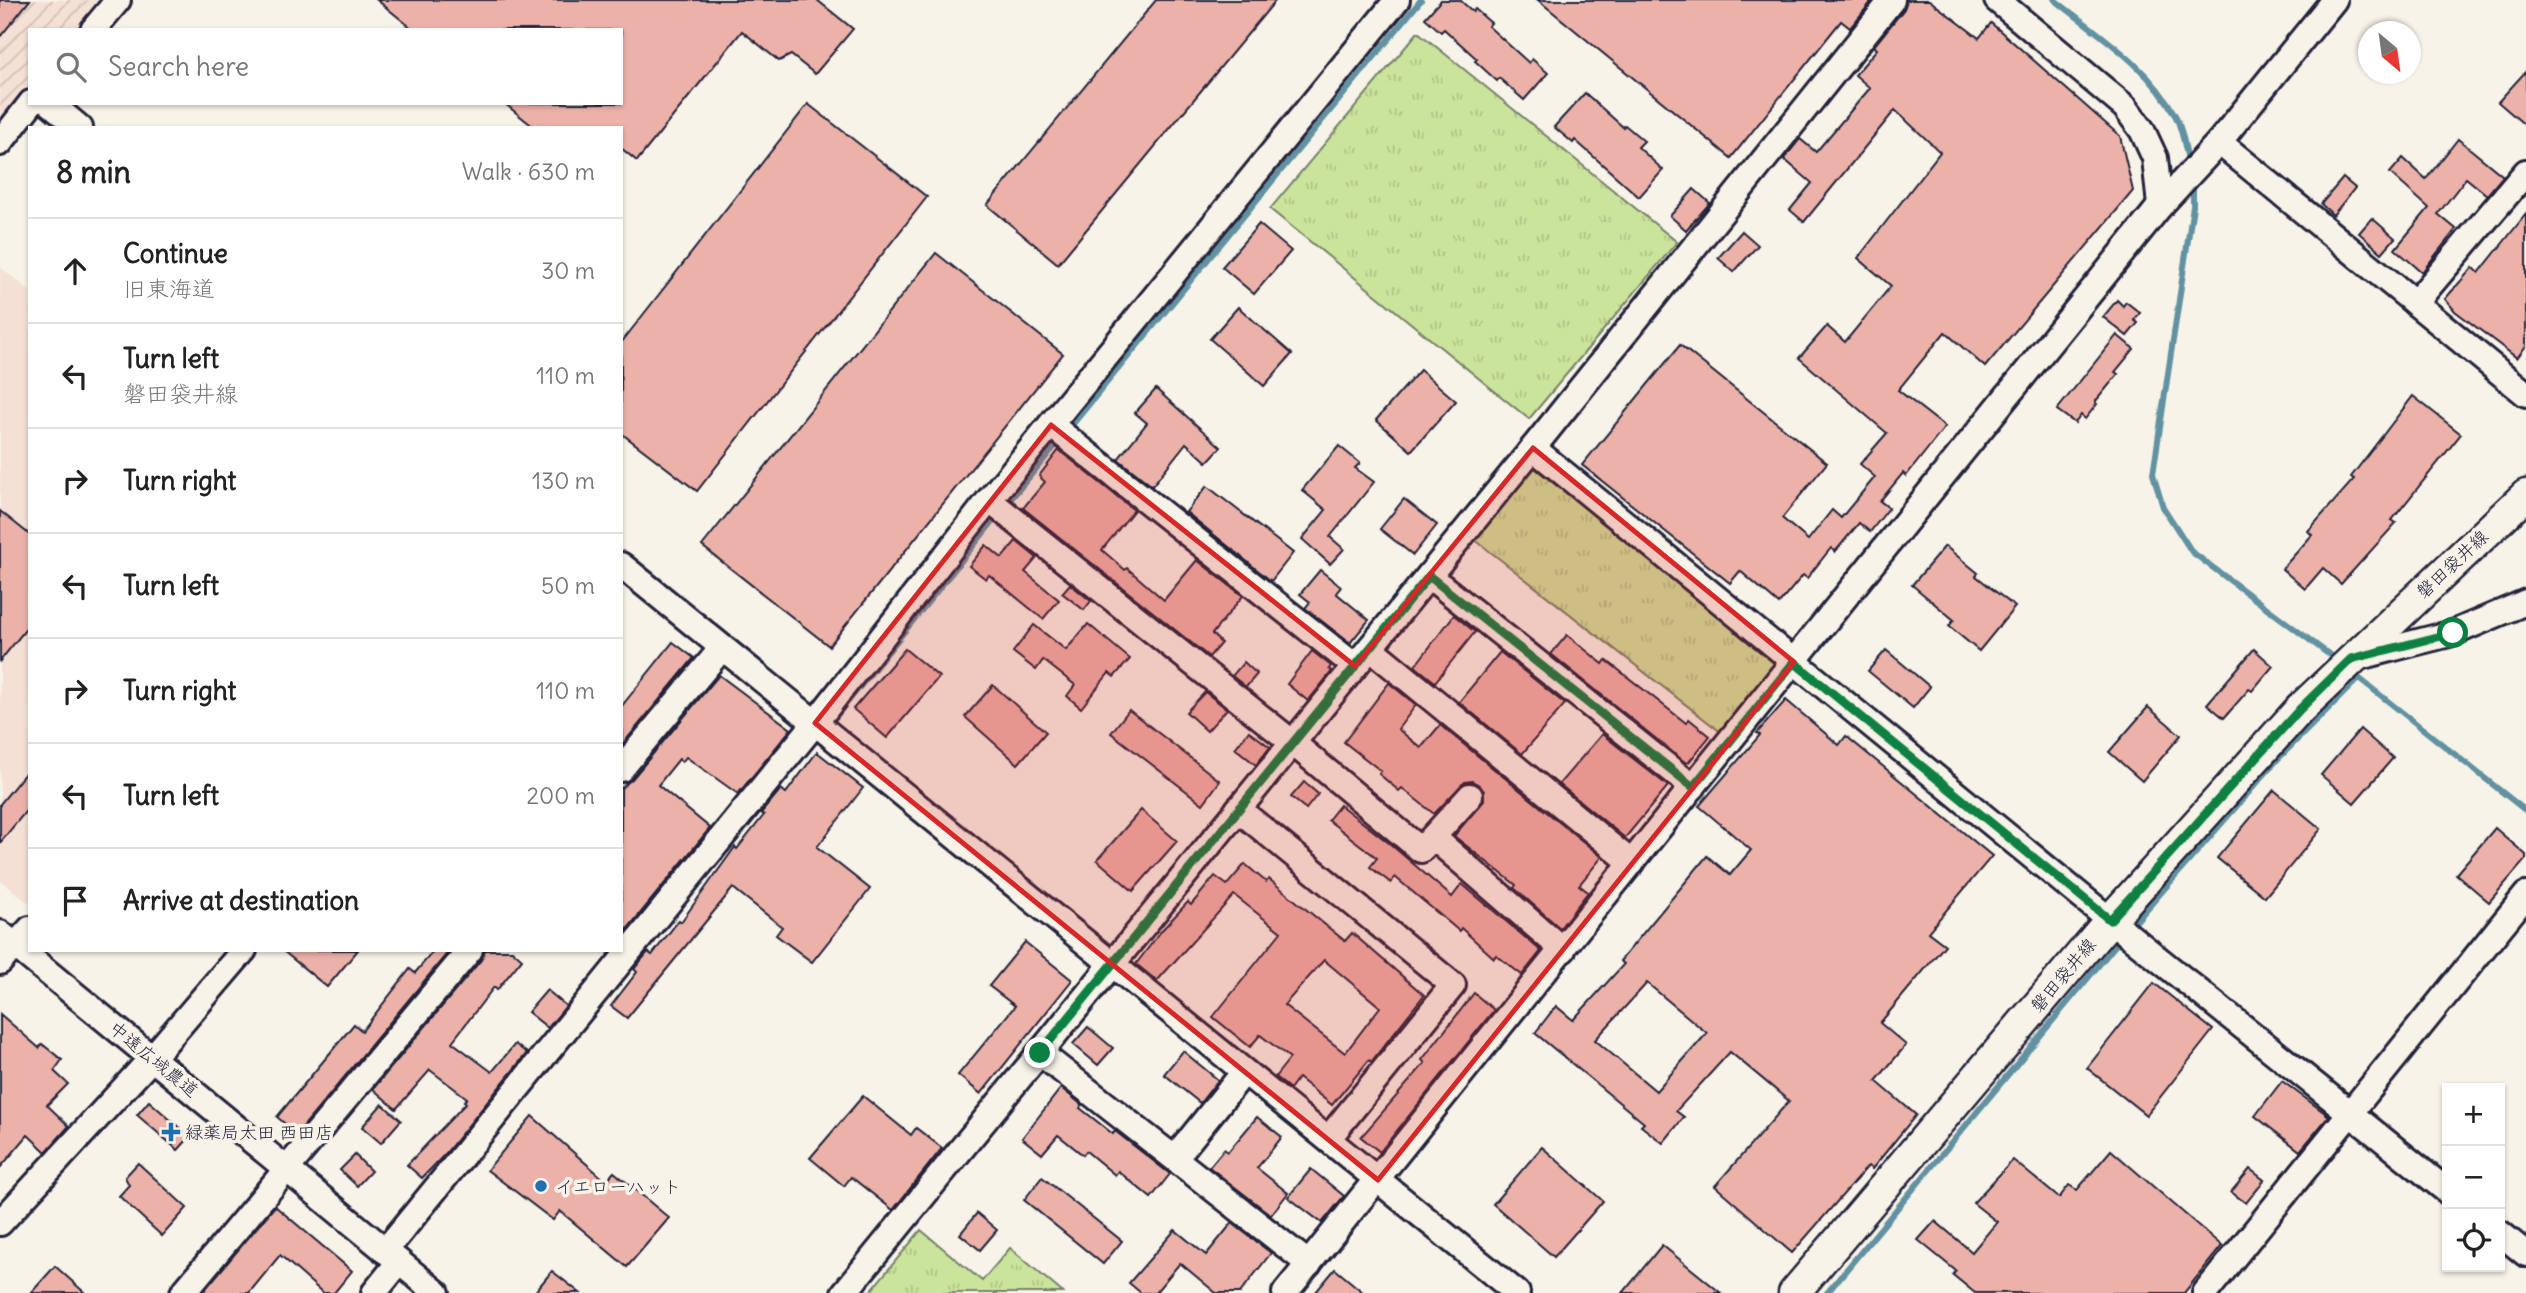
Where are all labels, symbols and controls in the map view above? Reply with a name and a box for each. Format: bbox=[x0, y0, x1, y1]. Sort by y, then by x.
north arrow bbox=[2358, 21, 2421, 84]
search box bbox=[28, 28, 623, 105]
icon: search bbox=[52, 48, 90, 86]
text: Search here bbox=[108, 50, 249, 83]
text: 8 min bbox=[56, 153, 131, 191]
text: Walk · 630 m bbox=[462, 157, 595, 186]
text: Continue bbox=[123, 237, 228, 270]
icon: ahead bbox=[56, 252, 94, 290]
text: 30 m bbox=[541, 256, 595, 285]
text: 旧東海道 bbox=[123, 274, 215, 303]
text: Turn left bbox=[123, 342, 219, 375]
icon: left bbox=[56, 357, 94, 395]
text: 110 m bbox=[536, 361, 595, 390]
text: 磐田袋井線 bbox=[123, 379, 238, 408]
icon: right bbox=[56, 462, 94, 500]
text: Turn right bbox=[123, 464, 236, 497]
text: 130 m bbox=[532, 466, 595, 495]
street label: 磐田袋井線 bbox=[2411, 525, 2493, 603]
icon: left bbox=[56, 567, 94, 605]
text: Turn left bbox=[123, 569, 219, 602]
text: 50 m bbox=[541, 571, 595, 600]
route start bbox=[2437, 617, 2468, 648]
icon: right bbox=[56, 672, 94, 710]
text: Turn right bbox=[123, 674, 236, 707]
text: 110 m bbox=[536, 676, 595, 705]
icon: left bbox=[56, 777, 94, 815]
text: Turn left bbox=[123, 779, 219, 812]
text: 200 m bbox=[526, 781, 595, 810]
icon: arrive bbox=[56, 882, 94, 920]
text: Arrive at destination bbox=[123, 884, 359, 917]
street label: 磐田袋井線 bbox=[2025, 933, 2101, 1017]
street label: 中遠広域農道 bbox=[105, 1016, 203, 1102]
route end bbox=[1024, 1037, 1055, 1068]
map controls bbox=[2442, 1083, 2505, 1272]
button: + bbox=[2442, 1083, 2505, 1146]
place label: 緑薬局太田 西田店 bbox=[185, 1121, 333, 1144]
marker: 緑薬局太田 西田店 bbox=[163, 1124, 179, 1140]
button: − bbox=[2442, 1146, 2505, 1209]
place label: イエローハット bbox=[555, 1175, 681, 1198]
marker: イエローハット bbox=[533, 1178, 549, 1194]
button: locate bbox=[2442, 1209, 2505, 1272]

